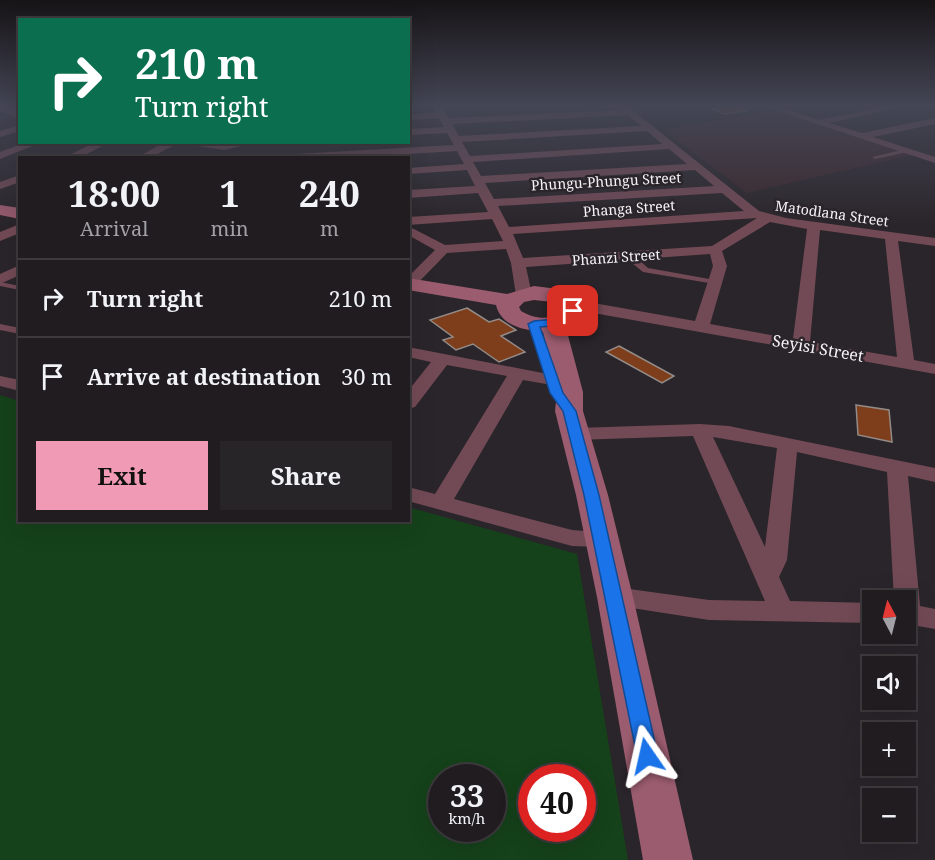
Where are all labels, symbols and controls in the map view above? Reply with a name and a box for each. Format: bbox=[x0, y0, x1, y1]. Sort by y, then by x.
text: 210 m bbox=[135, 34, 259, 91]
icon: right bbox=[36, 42, 114, 120]
text: Turn right bbox=[135, 88, 268, 125]
street label: Phungu-Phungu Street bbox=[530, 168, 682, 194]
text: 18:00 bbox=[68, 169, 160, 218]
text: 1 bbox=[219, 169, 240, 218]
text: 240 bbox=[299, 169, 360, 218]
street label: Phanga Street bbox=[582, 195, 676, 221]
street label: Matodlana Street bbox=[774, 196, 890, 230]
text: Arrival bbox=[80, 215, 148, 242]
text: min bbox=[211, 215, 249, 242]
text: m bbox=[320, 215, 339, 242]
street label: Phanzi Street bbox=[571, 244, 661, 270]
icon: right bbox=[36, 282, 69, 315]
text: Turn right bbox=[87, 283, 203, 313]
text: 210 m bbox=[329, 283, 392, 313]
pin bbox=[547, 285, 598, 336]
icon: arrive bbox=[556, 294, 589, 327]
street label: Seyisi Street bbox=[771, 329, 866, 367]
icon: arrive bbox=[36, 360, 69, 393]
text: Arrive at destination bbox=[87, 361, 321, 391]
text: 30 m bbox=[341, 361, 392, 391]
button: Exit bbox=[36, 441, 208, 510]
button: Share bbox=[220, 441, 392, 510]
north arrow bbox=[862, 590, 916, 644]
map controls bbox=[862, 590, 916, 842]
button: sound bbox=[862, 656, 916, 710]
button: + bbox=[862, 722, 916, 776]
position arrow bbox=[615, 724, 679, 788]
speed limit sign: 40 bbox=[518, 764, 596, 842]
text: 33 bbox=[450, 775, 484, 816]
button: − bbox=[862, 788, 916, 842]
text: km/h bbox=[449, 808, 485, 828]

